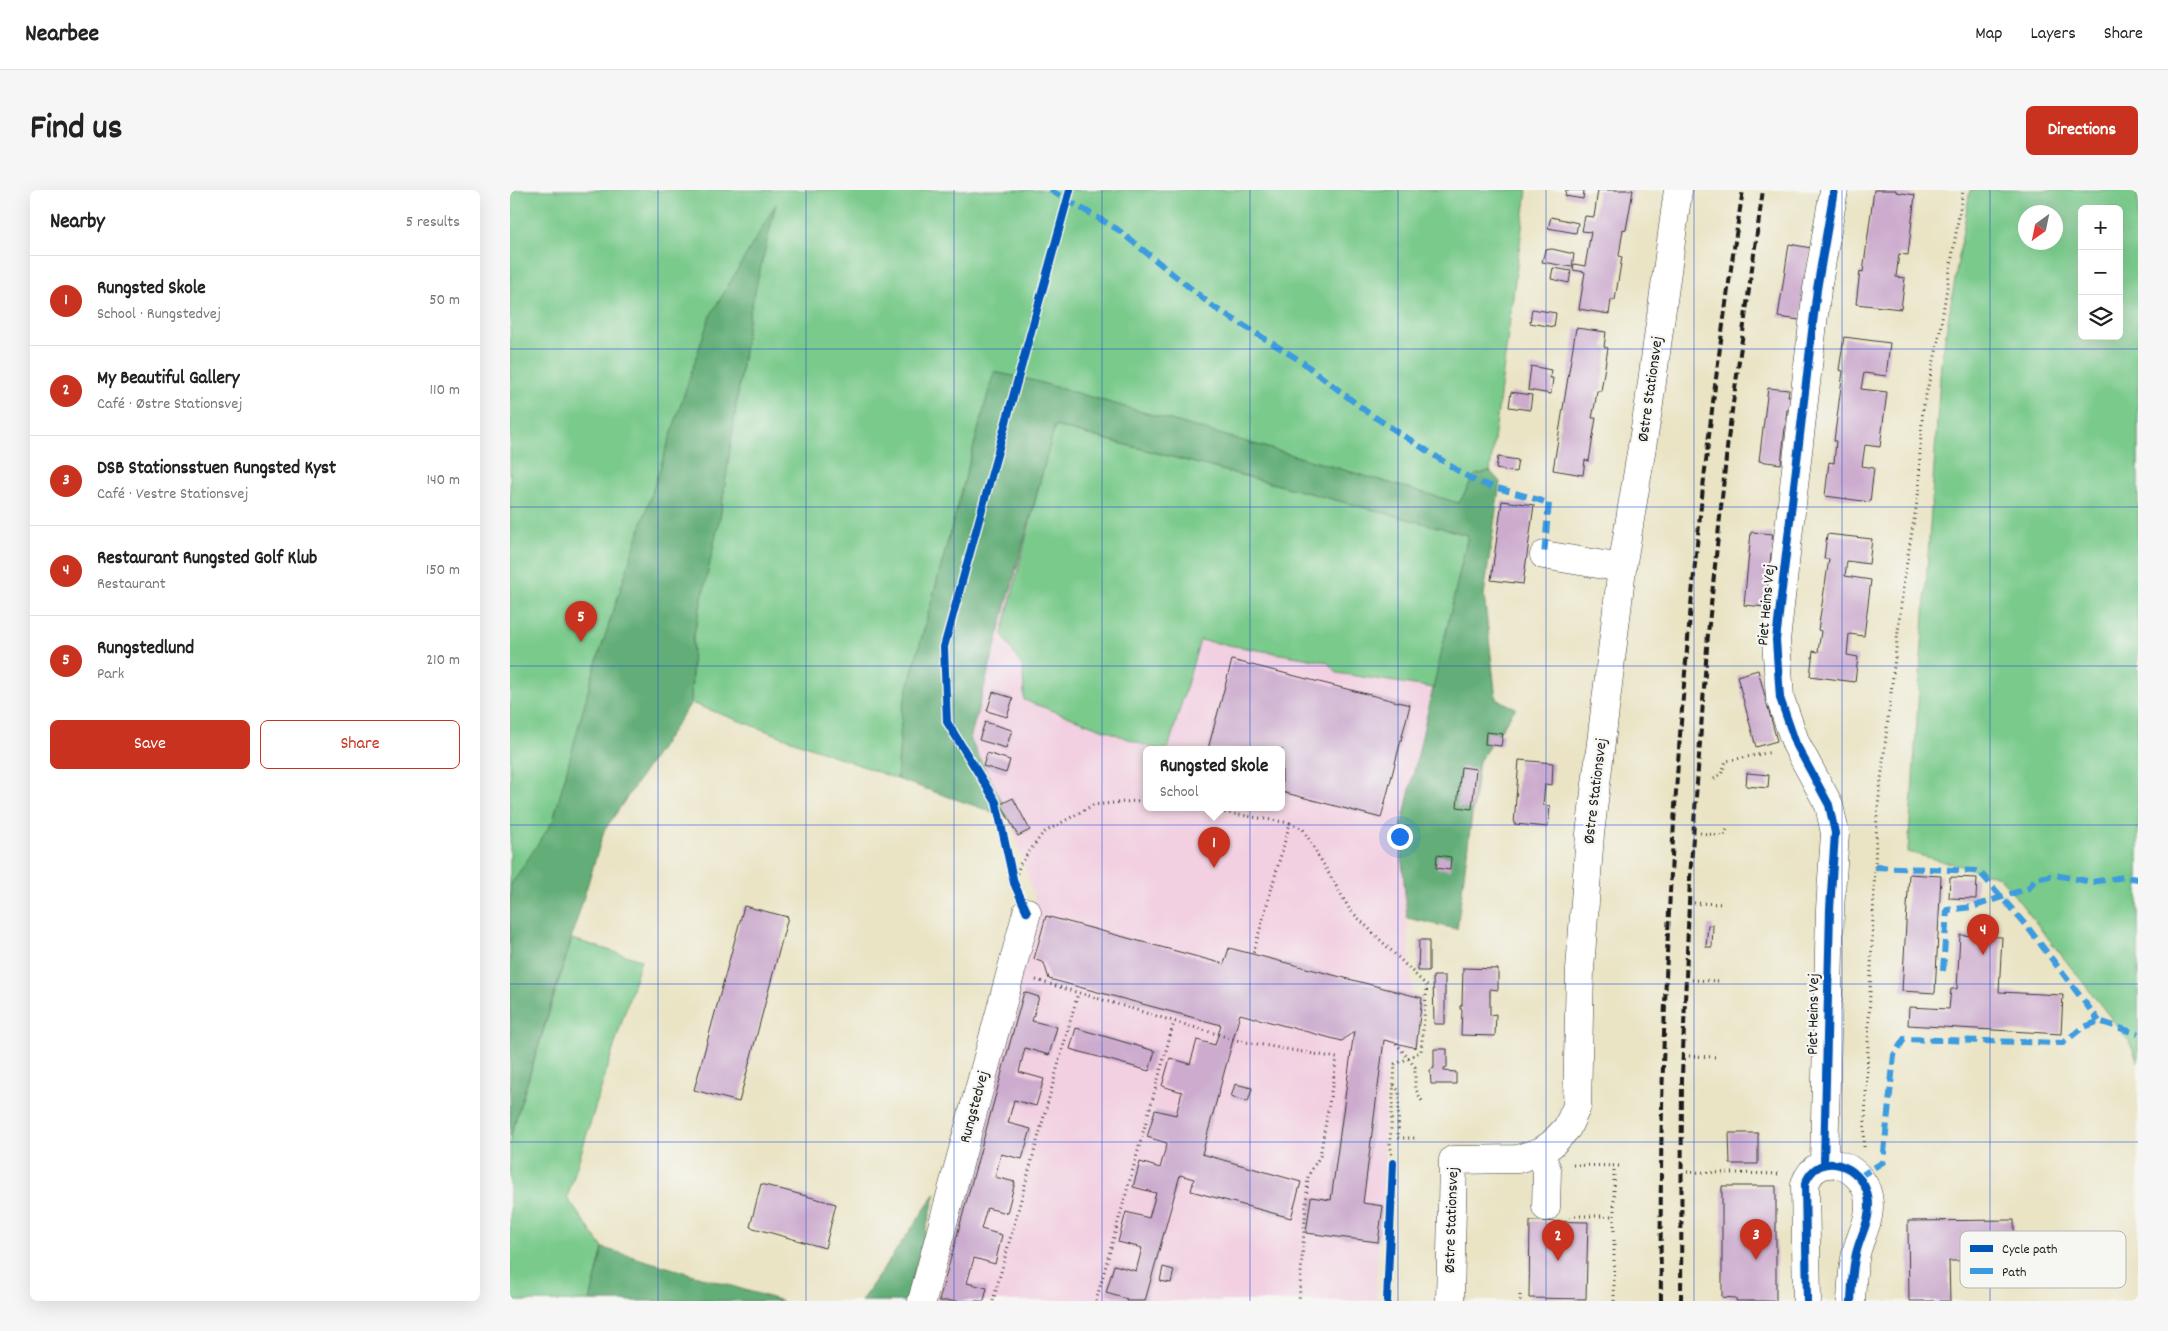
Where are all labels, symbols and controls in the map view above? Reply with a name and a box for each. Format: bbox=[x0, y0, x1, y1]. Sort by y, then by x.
text: Nearbee bbox=[25, 18, 99, 52]
text: Map bbox=[1975, 22, 2002, 47]
text: Layers bbox=[2030, 22, 2076, 47]
text: Share bbox=[2104, 22, 2143, 47]
text: Find us bbox=[30, 105, 122, 155]
button: Directions bbox=[2026, 106, 2138, 155]
north arrow bbox=[2018, 205, 2063, 250]
map controls bbox=[2078, 205, 2123, 340]
button: + bbox=[2078, 205, 2123, 250]
text: Nearby bbox=[50, 208, 105, 238]
text: 5 results bbox=[406, 211, 460, 234]
button: − bbox=[2078, 250, 2123, 295]
text: Rungsted Skole bbox=[97, 276, 206, 303]
text: 1 bbox=[64, 289, 68, 312]
text: 50 m bbox=[429, 289, 460, 312]
button: layers bbox=[2078, 295, 2123, 340]
text: School · Rungstedvej bbox=[97, 303, 221, 326]
street label: Østre Stationsvej bbox=[1632, 335, 1670, 443]
text: My Beautiful Gallery bbox=[97, 366, 240, 393]
text: 2 bbox=[63, 379, 70, 402]
text: 110 m bbox=[430, 379, 460, 402]
text: Café · Østre Stationsvej bbox=[97, 393, 242, 416]
text: DSB Stationsstuen Rungsted Kyst bbox=[97, 456, 336, 483]
text: 3 bbox=[62, 469, 70, 492]
text: 140 m bbox=[426, 469, 460, 492]
text: Café · Vestre Stationsvej bbox=[97, 483, 248, 506]
text: Restaurant Rungsted Golf Klub bbox=[97, 546, 317, 573]
text: 4 bbox=[63, 559, 69, 582]
text: 150 m bbox=[426, 559, 460, 582]
street label: Piet Heins Vej bbox=[1752, 563, 1782, 647]
text: Restaurant bbox=[97, 573, 166, 596]
pin: 5 bbox=[565, 601, 597, 642]
text: Rungstedlund bbox=[97, 636, 194, 663]
text: 5 bbox=[62, 649, 70, 672]
text: 210 m bbox=[426, 649, 460, 672]
text: Park bbox=[97, 663, 124, 686]
button: Save bbox=[50, 720, 250, 769]
button: Share bbox=[260, 720, 460, 769]
street label: Østre Stationsvej bbox=[1578, 737, 1614, 845]
popup bbox=[1143, 746, 1285, 811]
text: Rungsted Skole bbox=[1160, 754, 1268, 781]
text: School bbox=[1160, 781, 1199, 804]
your location bbox=[1387, 824, 1413, 850]
pin: 1 bbox=[1198, 827, 1230, 868]
pin: 4 bbox=[1967, 914, 1999, 955]
street label: Piet Heins Vej bbox=[1802, 973, 1826, 1055]
street label: Rungstedvej bbox=[954, 1068, 996, 1146]
street label: Østre Stationsvej bbox=[1439, 1166, 1465, 1274]
pin: 3 bbox=[1740, 1219, 1772, 1260]
pin: 2 bbox=[1542, 1220, 1574, 1261]
legend bbox=[1960, 1231, 2126, 1288]
text: Cycle path bbox=[2002, 1240, 2058, 1260]
text: Path bbox=[2002, 1263, 2027, 1283]

